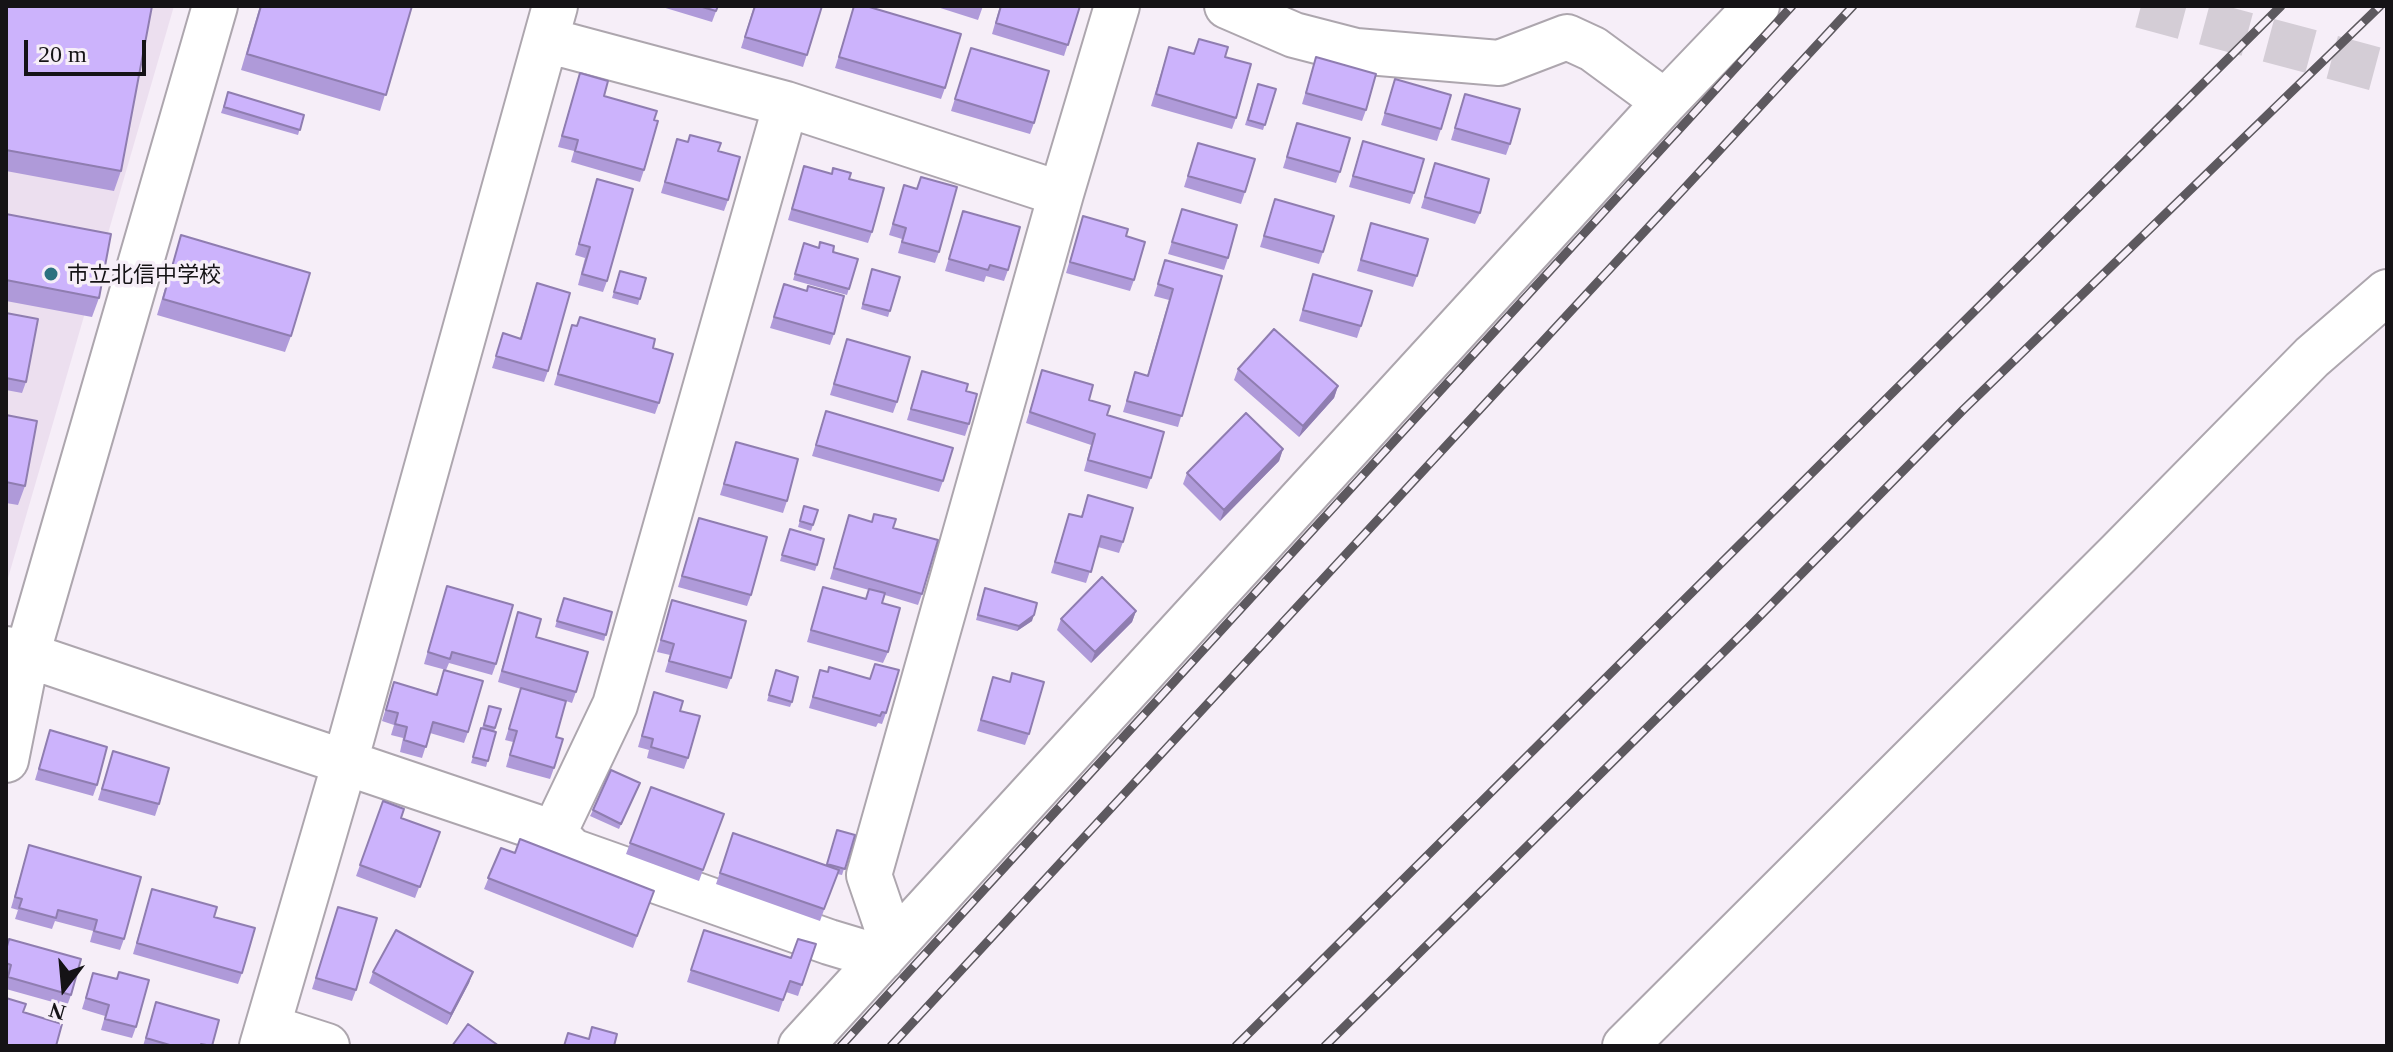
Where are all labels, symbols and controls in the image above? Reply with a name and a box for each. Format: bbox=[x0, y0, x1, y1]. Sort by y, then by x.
scale bar bbox=[28, 24, 150, 74]
text: 20 m bbox=[38, 41, 87, 67]
place label: 市立北信中学校 bbox=[67, 261, 221, 287]
marker: 市立北信中学校 bbox=[42, 265, 60, 283]
north arrow bbox=[24, 948, 104, 1028]
text: N bbox=[46, 997, 68, 1026]

